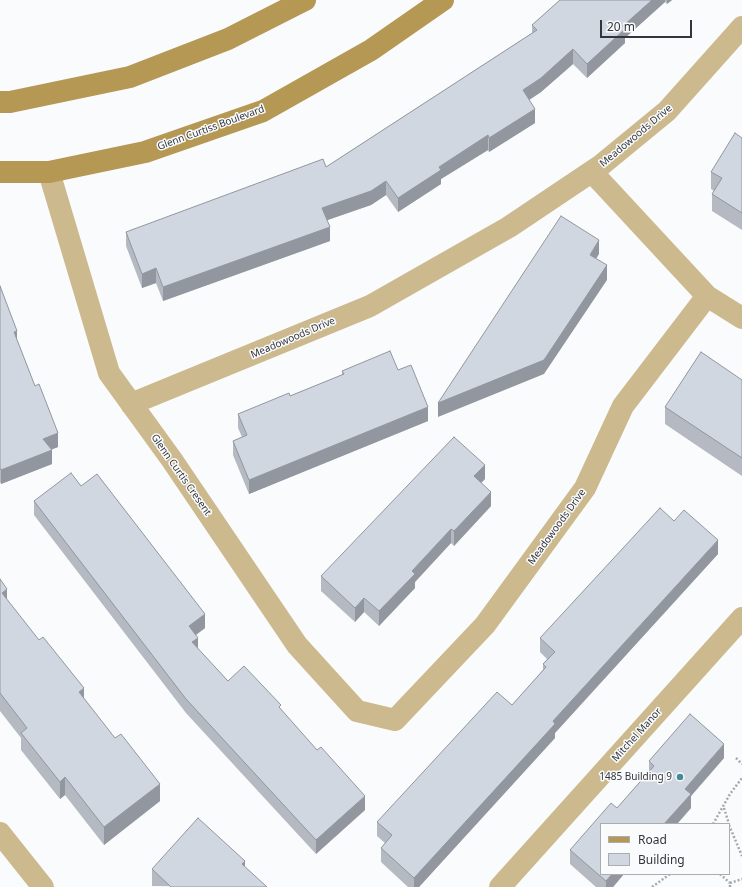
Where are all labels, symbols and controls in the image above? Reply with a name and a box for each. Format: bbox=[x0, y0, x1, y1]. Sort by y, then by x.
scale bar bbox=[602, 12, 694, 38]
text: 20 m bbox=[607, 18, 635, 35]
street label: Meadowoods Drive bbox=[597, 102, 675, 170]
street label: Glenn Curtiss Boulevard bbox=[156, 103, 266, 153]
street label: Meadowoods Drive bbox=[249, 315, 337, 361]
street label: Glenn Curtis Cresent bbox=[148, 432, 214, 518]
street label: Meadowoods Drive bbox=[526, 487, 588, 567]
street label: Mitchel Manor bbox=[610, 706, 664, 764]
place label: 1485 Building 9 bbox=[599, 771, 672, 783]
marker: 1485 Building 9 bbox=[675, 772, 685, 782]
legend bbox=[600, 823, 730, 875]
text: Road bbox=[638, 831, 667, 848]
text: Building bbox=[638, 851, 685, 868]

